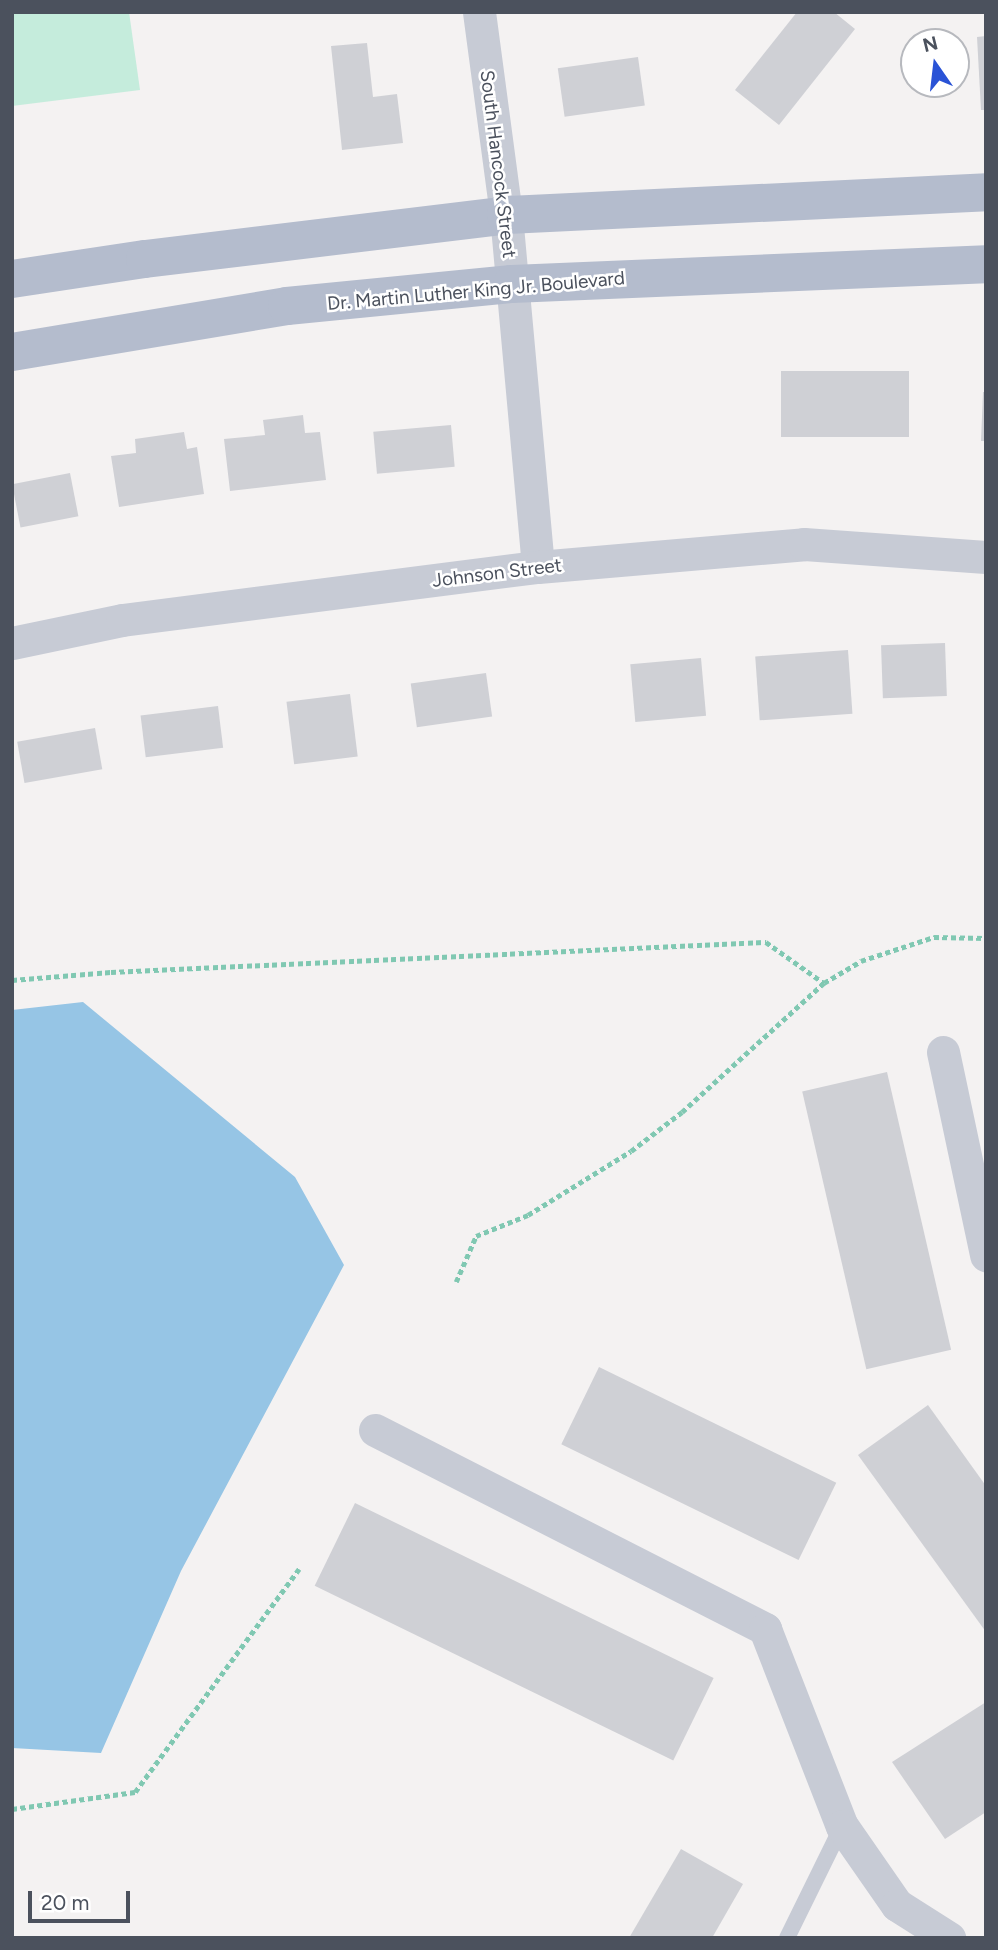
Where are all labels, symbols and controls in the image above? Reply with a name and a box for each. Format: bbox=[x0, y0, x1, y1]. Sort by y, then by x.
north arrow bbox=[900, 28, 970, 98]
text: N bbox=[920, 31, 940, 57]
street label: South Hancock Street bbox=[475, 69, 521, 259]
street label: Dr. Martin Luther King Jr. Boulevard bbox=[326, 267, 626, 315]
street label: Johnson Street bbox=[431, 554, 563, 592]
scale bar bbox=[32, 1876, 133, 1920]
text: 20 m bbox=[41, 1890, 89, 1915]

